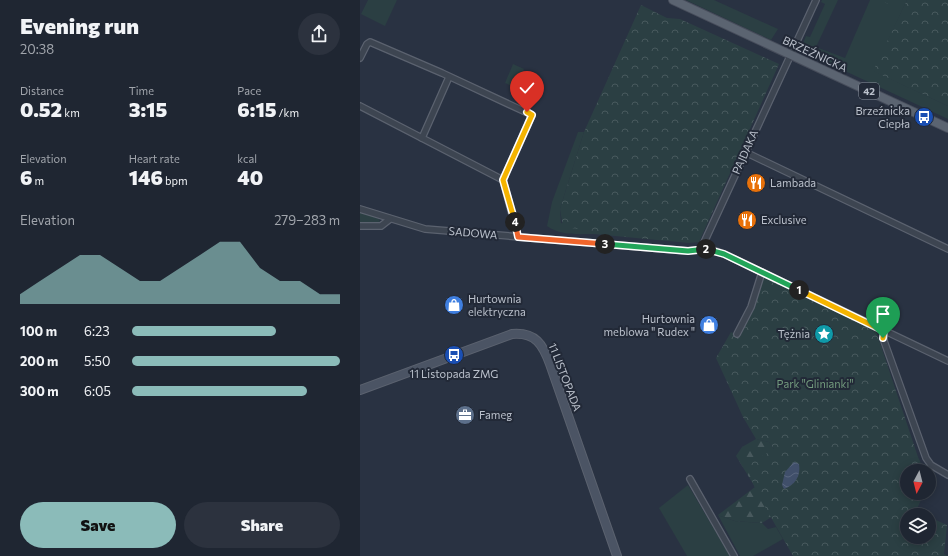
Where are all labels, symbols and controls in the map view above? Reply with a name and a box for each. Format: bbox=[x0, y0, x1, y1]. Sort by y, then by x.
text: Evening run bbox=[20, 12, 139, 39]
button: share bbox=[298, 13, 340, 55]
street label: BRZEŹNICKA bbox=[781, 32, 850, 74]
text: 20:38 bbox=[20, 41, 54, 57]
pin bbox=[510, 71, 544, 112]
icon: check bbox=[516, 77, 538, 99]
road number: 42 bbox=[859, 83, 879, 99]
text: Distance bbox=[20, 84, 64, 97]
text: Time bbox=[129, 84, 154, 97]
text: Pace bbox=[237, 84, 261, 97]
text: 0.52 bbox=[20, 97, 62, 121]
text: 3:15 bbox=[129, 97, 167, 121]
text: 6:15 bbox=[237, 97, 276, 121]
place label: Brzeźnicka Ciepła bbox=[855, 104, 910, 130]
text: km bbox=[62, 106, 80, 119]
text: /km bbox=[276, 106, 299, 119]
bus stop icon: Brzeźnicka Ciepła bbox=[913, 106, 935, 128]
street label: PAJDAKA bbox=[729, 127, 761, 177]
text: Elevation bbox=[20, 152, 66, 165]
text: Heart rate bbox=[129, 152, 180, 165]
text: kcal bbox=[237, 152, 257, 165]
text: 6 bbox=[20, 165, 32, 189]
text: 146 bbox=[129, 165, 163, 189]
text: 40 bbox=[237, 165, 263, 189]
restaurant icon: Lambada bbox=[745, 172, 767, 194]
text: m bbox=[32, 174, 44, 187]
text: bpm bbox=[163, 174, 188, 187]
place label: Lambada bbox=[770, 176, 816, 189]
restaurant icon: Exclusive bbox=[736, 209, 758, 231]
text: Elevation bbox=[20, 212, 75, 228]
text: 279–283 m bbox=[274, 212, 340, 228]
pin: 4 bbox=[505, 212, 525, 232]
place label: Exclusive bbox=[761, 213, 807, 226]
text: 4 bbox=[512, 215, 518, 228]
street label: SADOWA bbox=[448, 224, 498, 241]
pin: 3 bbox=[595, 234, 615, 254]
text: 3 bbox=[602, 237, 608, 250]
pin: 2 bbox=[696, 239, 716, 259]
text: 2 bbox=[703, 242, 709, 255]
pin: 1 bbox=[789, 280, 809, 300]
text: 1 bbox=[797, 283, 801, 296]
place label: Hurtownia elektryczna bbox=[468, 292, 526, 318]
shop icon: Hurtownia elektryczna bbox=[443, 294, 465, 316]
pin bbox=[866, 297, 900, 338]
icon: arrive bbox=[872, 303, 894, 325]
place label: Hurtownia meblowa " Rudex " bbox=[604, 312, 695, 338]
shop icon: Hurtownia meblowa " Rudex " bbox=[698, 314, 720, 336]
text: 100 m bbox=[20, 323, 57, 339]
text: 6:23 bbox=[84, 323, 110, 339]
place icon: Tężnia bbox=[813, 323, 835, 345]
place label: Tężnia bbox=[778, 327, 810, 340]
street label: 11 LISTOPADA bbox=[546, 341, 585, 413]
bus stop icon: 11 Listopada ZMG bbox=[443, 344, 465, 366]
text: 200 m bbox=[20, 353, 58, 369]
text: 5:50 bbox=[84, 353, 111, 369]
place label: 11 Listopada ZMG bbox=[410, 367, 498, 380]
park label: Park "Glinianki" bbox=[777, 377, 853, 390]
text: 300 m bbox=[20, 383, 59, 399]
text: 6:05 bbox=[84, 383, 111, 399]
office icon: Fameg bbox=[454, 404, 476, 426]
place label: Fameg bbox=[479, 408, 512, 421]
north arrow bbox=[900, 464, 936, 500]
map controls bbox=[900, 464, 936, 544]
button: Save bbox=[20, 502, 176, 548]
button: Share bbox=[184, 502, 340, 548]
button: layers bbox=[900, 508, 936, 544]

